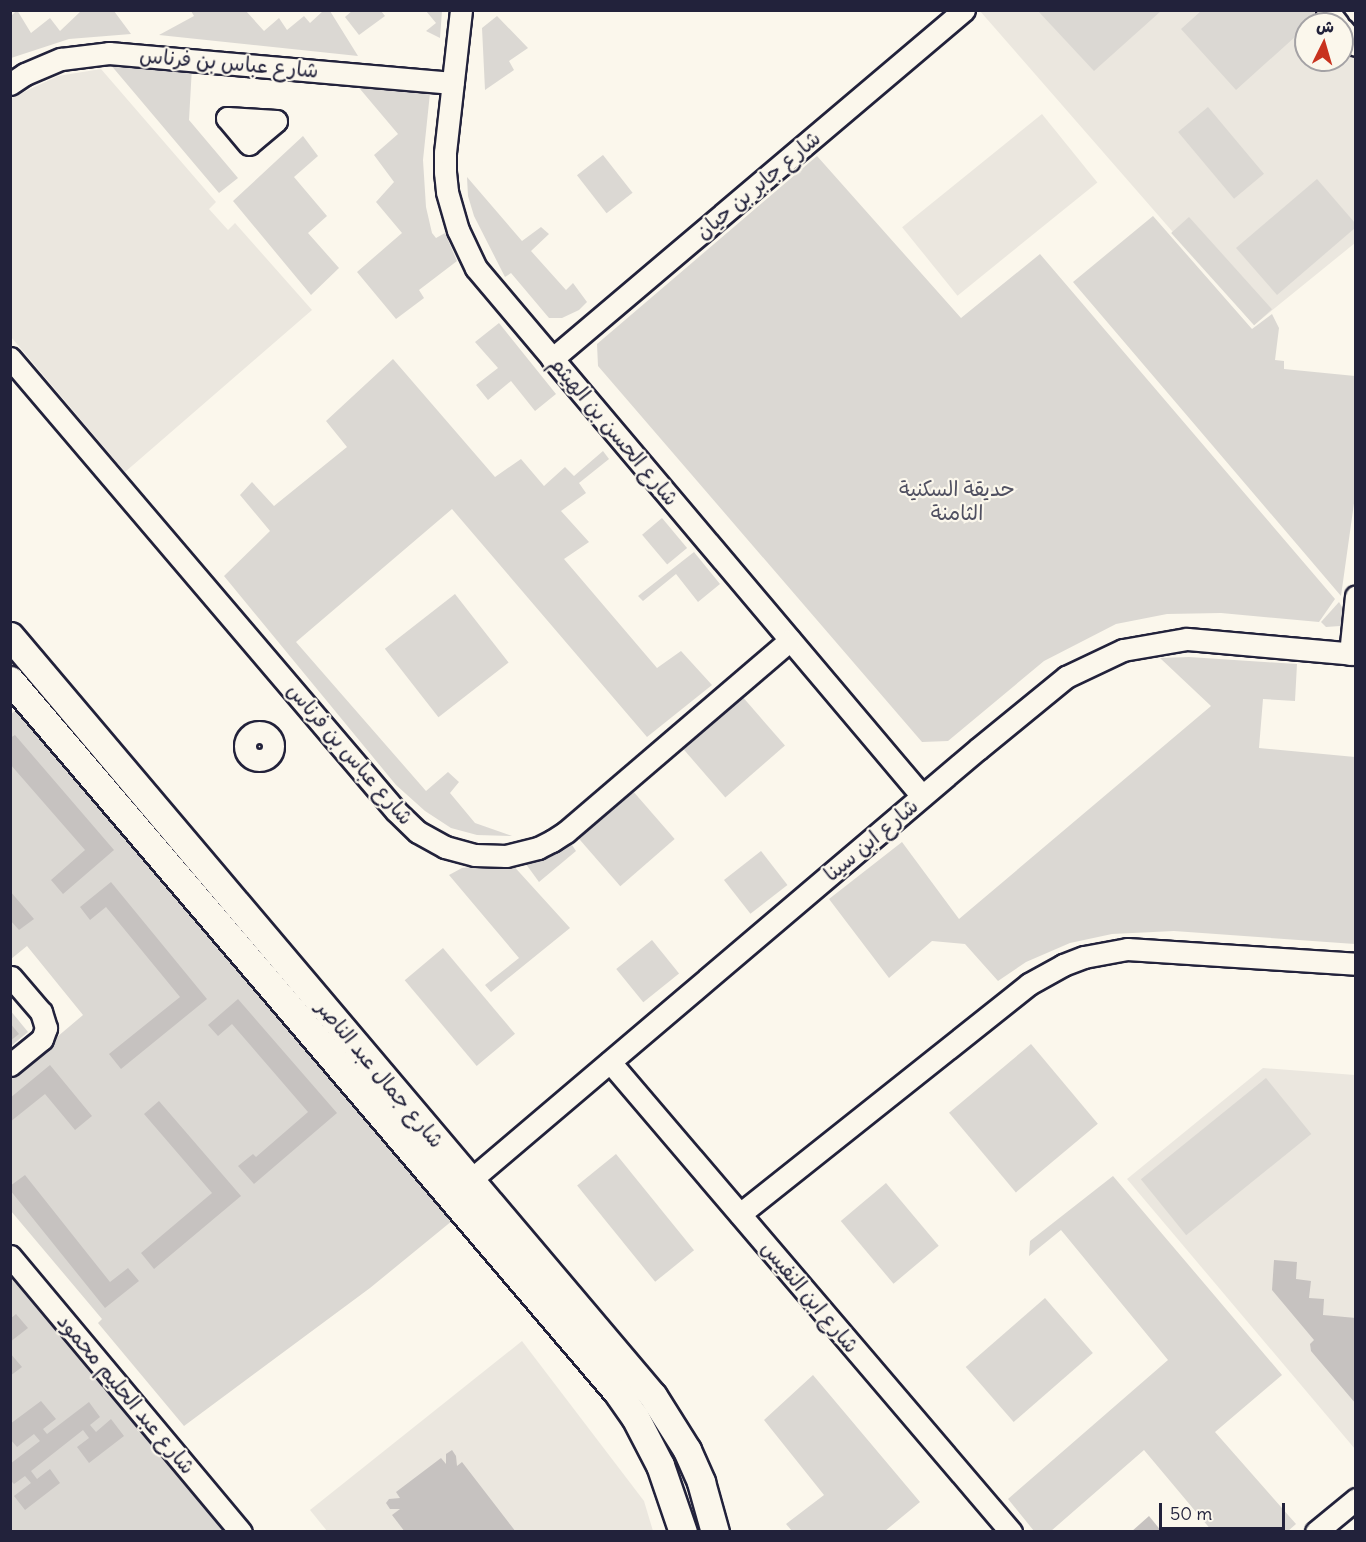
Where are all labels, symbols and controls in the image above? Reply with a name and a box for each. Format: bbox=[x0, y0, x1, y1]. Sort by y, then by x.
north arrow bbox=[1294, 12, 1354, 72]
text: ش bbox=[1316, 15, 1335, 37]
street label: شارع عباس بن فرناس bbox=[138, 43, 320, 83]
street label: شارع جابر بن حيان bbox=[690, 125, 826, 245]
street label: شارع الحسن بن الهيثم bbox=[544, 351, 684, 511]
park label: حديقة السكنية الثامنة bbox=[899, 476, 1015, 526]
street label: شارع عباس بن فرناس bbox=[282, 678, 418, 830]
street label: شارع ابن سينا bbox=[819, 793, 923, 887]
street label: شارع جمال عبد الناصر bbox=[311, 995, 449, 1153]
street label: شارع ابن النفيس bbox=[756, 1236, 864, 1358]
street label: شارع عبد الحليم محمود bbox=[52, 1309, 200, 1479]
scale bar bbox=[1162, 1491, 1288, 1529]
text: 50 m bbox=[1170, 1502, 1212, 1525]

